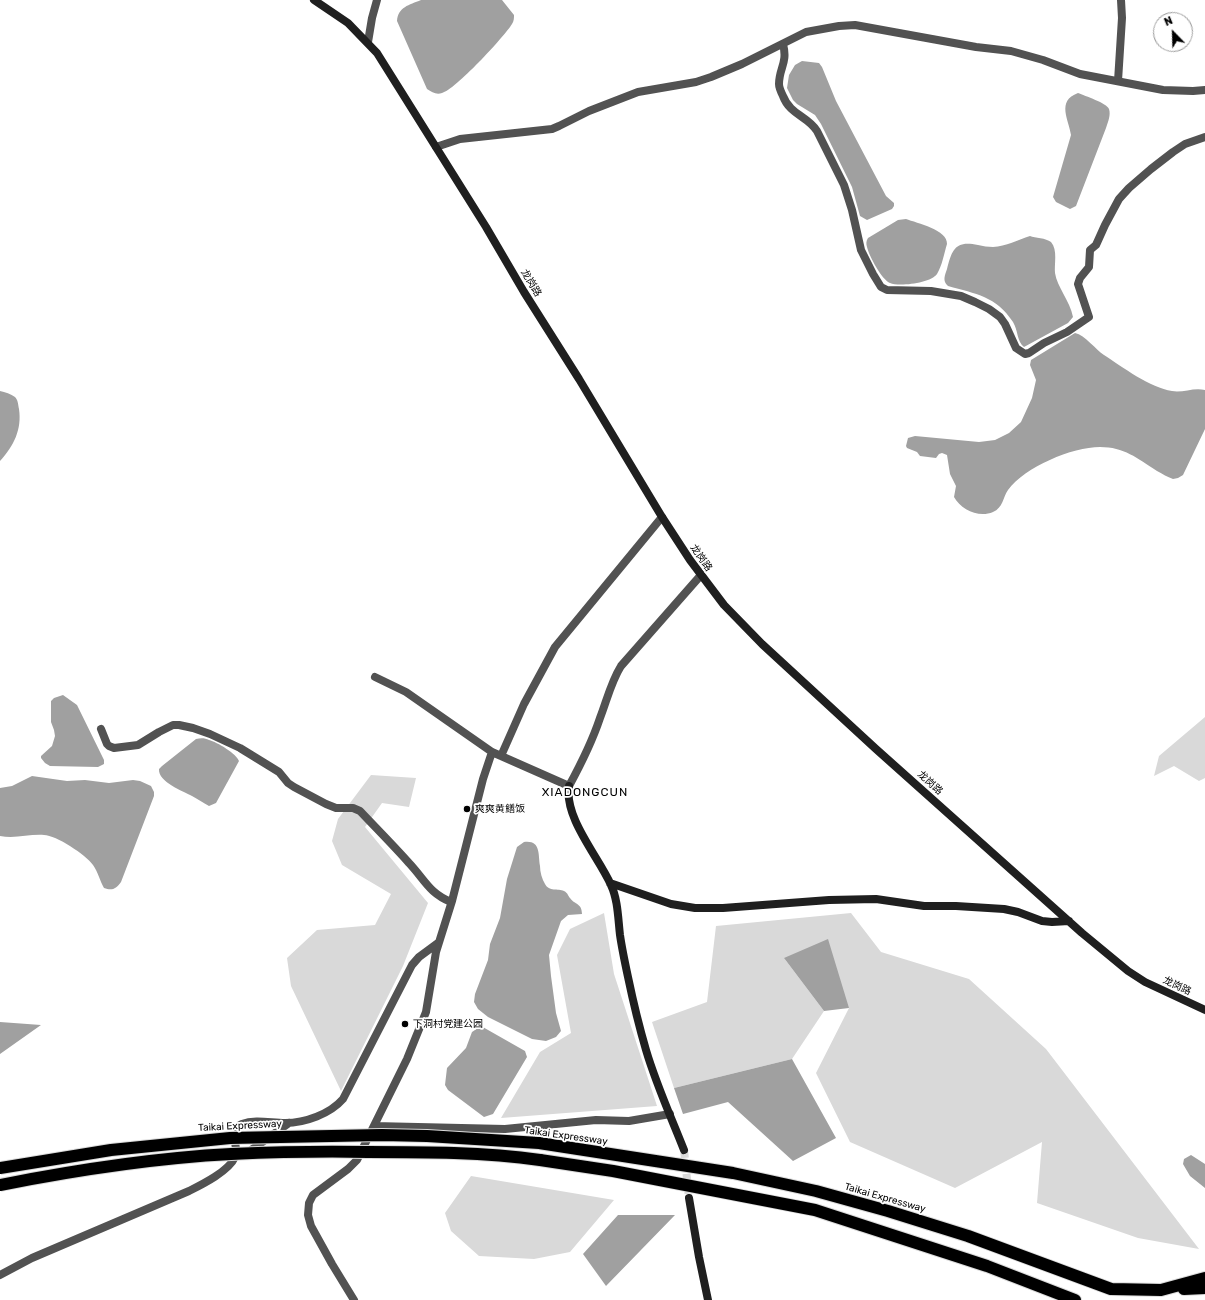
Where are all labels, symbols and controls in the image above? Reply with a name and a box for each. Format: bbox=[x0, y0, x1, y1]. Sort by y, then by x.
north arrow bbox=[1153, 12, 1193, 52]
text: N bbox=[1162, 14, 1175, 29]
street label: 龙岗路 bbox=[518, 267, 544, 299]
street label: 龙岗路 bbox=[687, 542, 715, 574]
street label: 龙岗路 bbox=[915, 769, 945, 797]
district label: XIADONGCUN bbox=[542, 786, 628, 800]
place label: 爽爽黄鳝饭 bbox=[475, 803, 525, 815]
marker: 爽爽黄鳝饭 bbox=[462, 804, 472, 814]
street label: 龙岗路 bbox=[1161, 974, 1193, 998]
place label: 下洞村党建公园 bbox=[413, 1018, 483, 1030]
marker: 下洞村党建公园 bbox=[400, 1019, 410, 1029]
street label: Taikai Expressway bbox=[198, 1118, 282, 1134]
street label: Taikai Expressway bbox=[524, 1124, 608, 1148]
street label: Taikai Expressway bbox=[843, 1181, 927, 1215]

